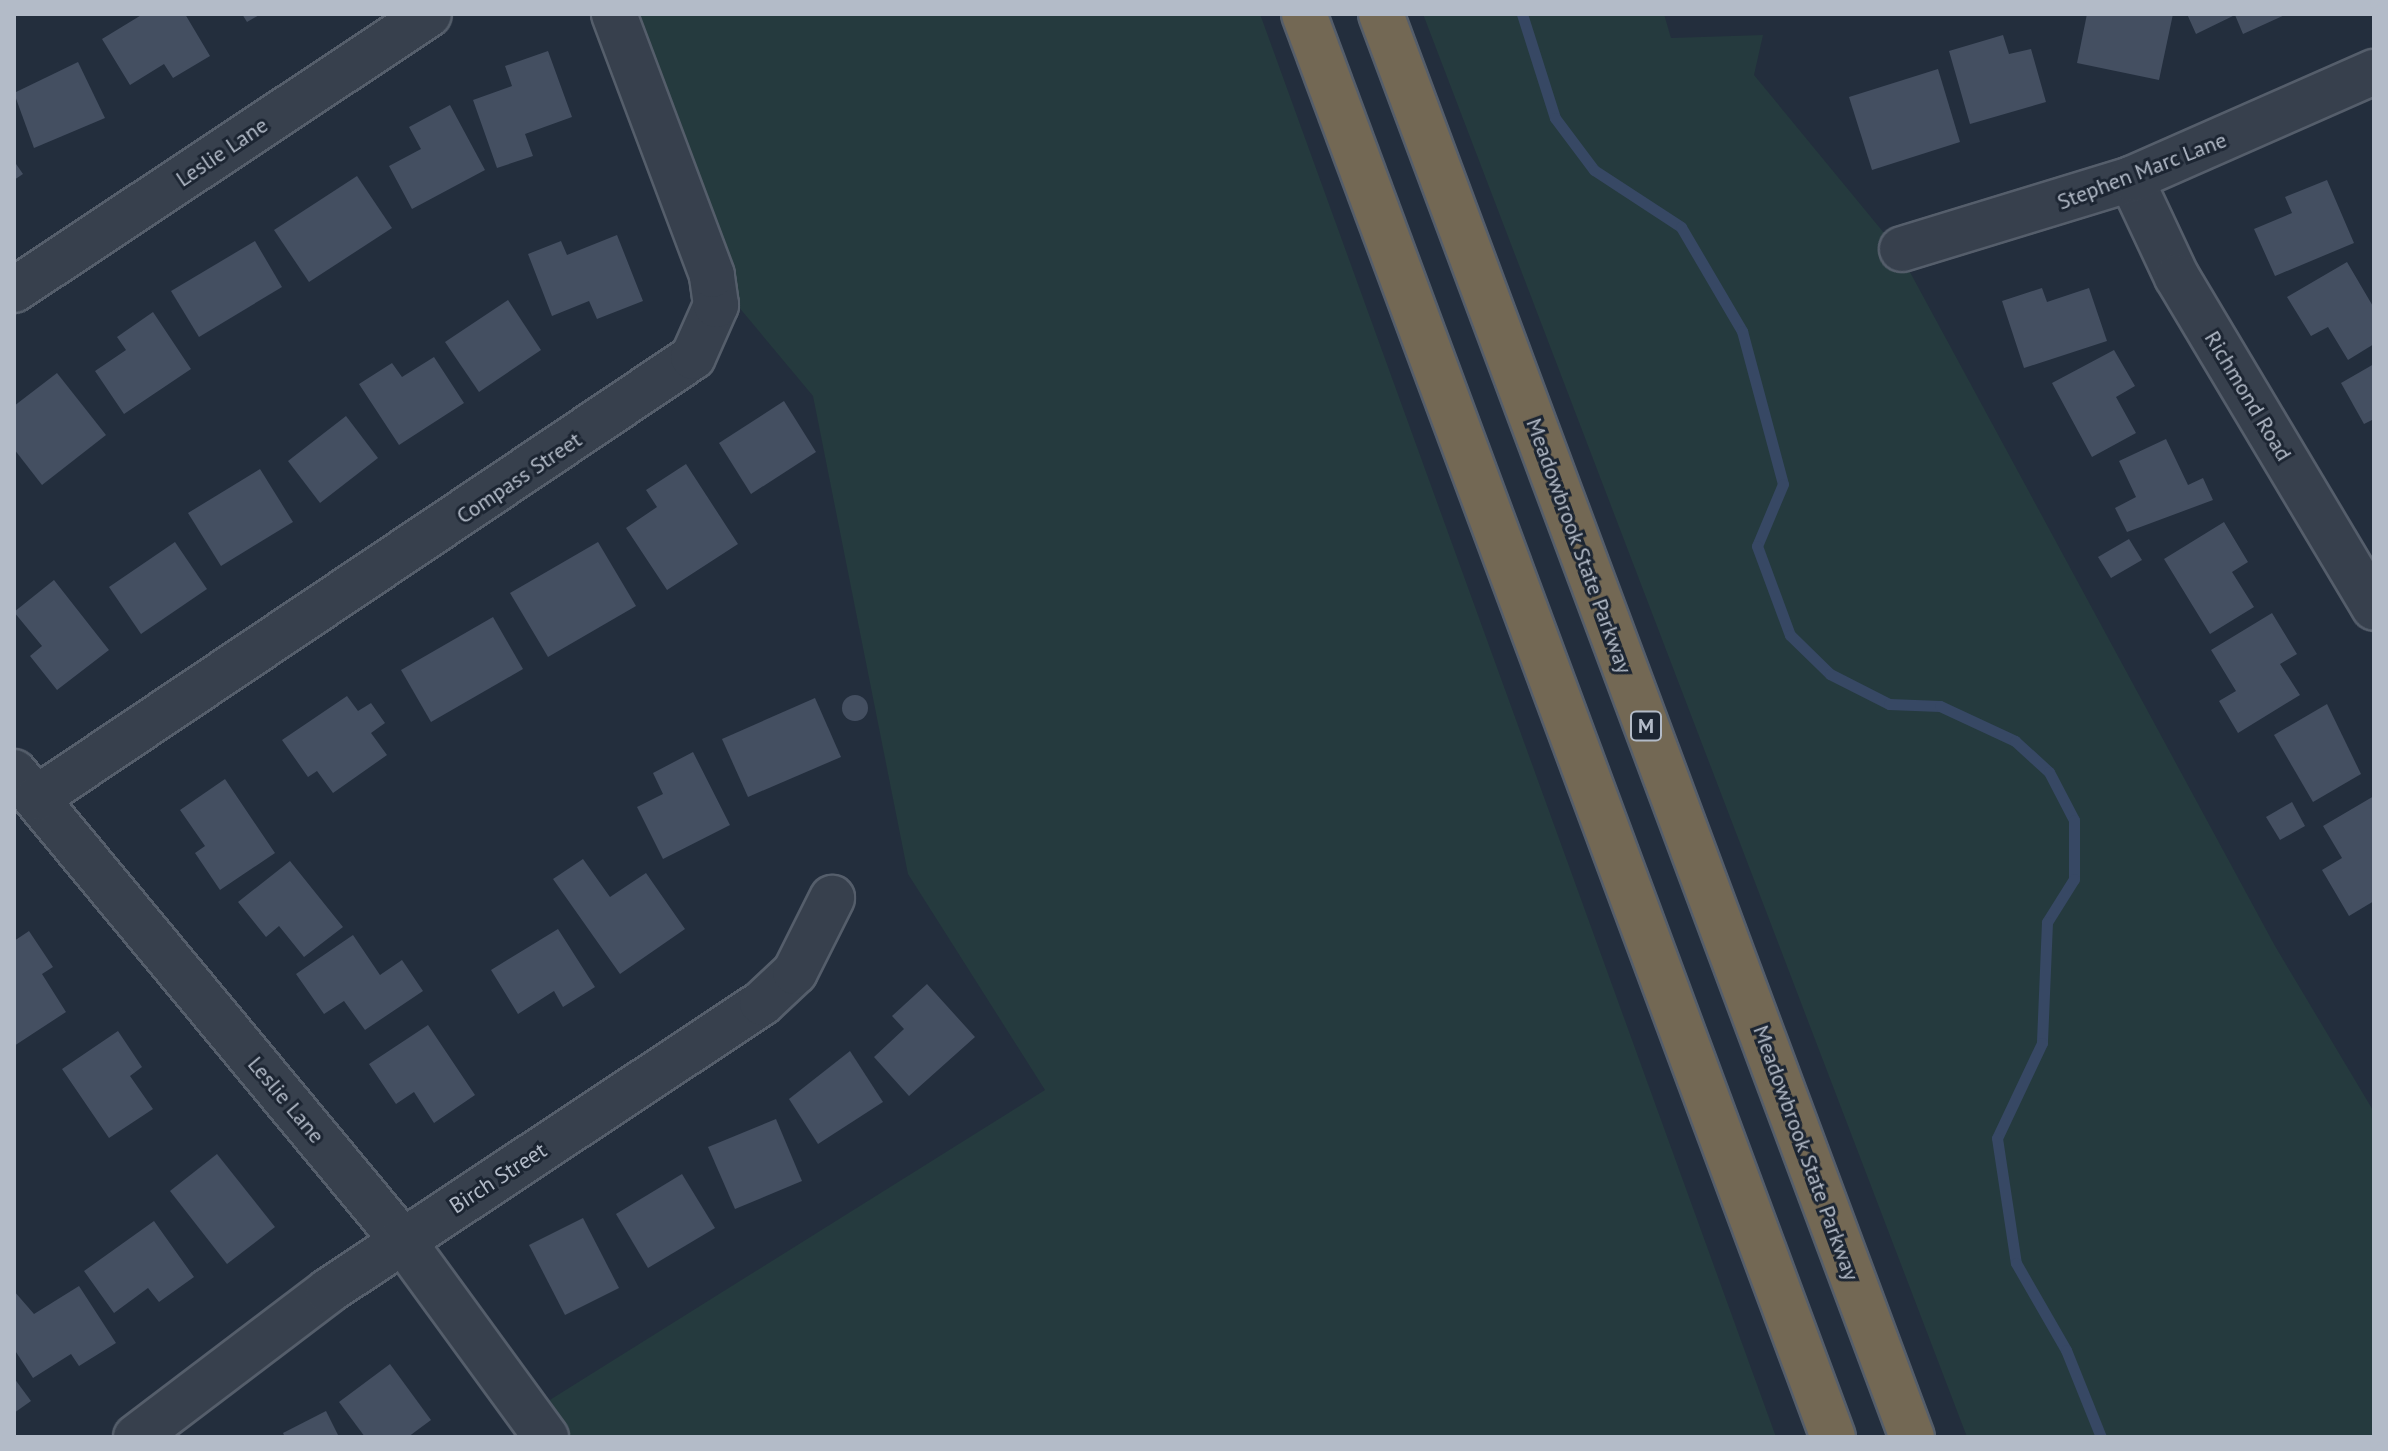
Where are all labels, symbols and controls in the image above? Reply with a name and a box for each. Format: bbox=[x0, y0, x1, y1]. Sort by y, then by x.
street label: Leslie Lane bbox=[171, 112, 273, 192]
street label: Stephen Marc Lane bbox=[2053, 126, 2231, 216]
street label: Richmond Road bbox=[2199, 326, 2297, 466]
street label: Meadowbrook State Parkway bbox=[1520, 414, 1638, 678]
street label: Compass Street bbox=[452, 427, 586, 529]
road number: M bbox=[1630, 710, 1662, 742]
street label: Meadowbrook State Parkway bbox=[1747, 1021, 1865, 1285]
street label: Leslie Lane bbox=[242, 1051, 330, 1149]
street label: Birch Street bbox=[445, 1137, 551, 1219]

